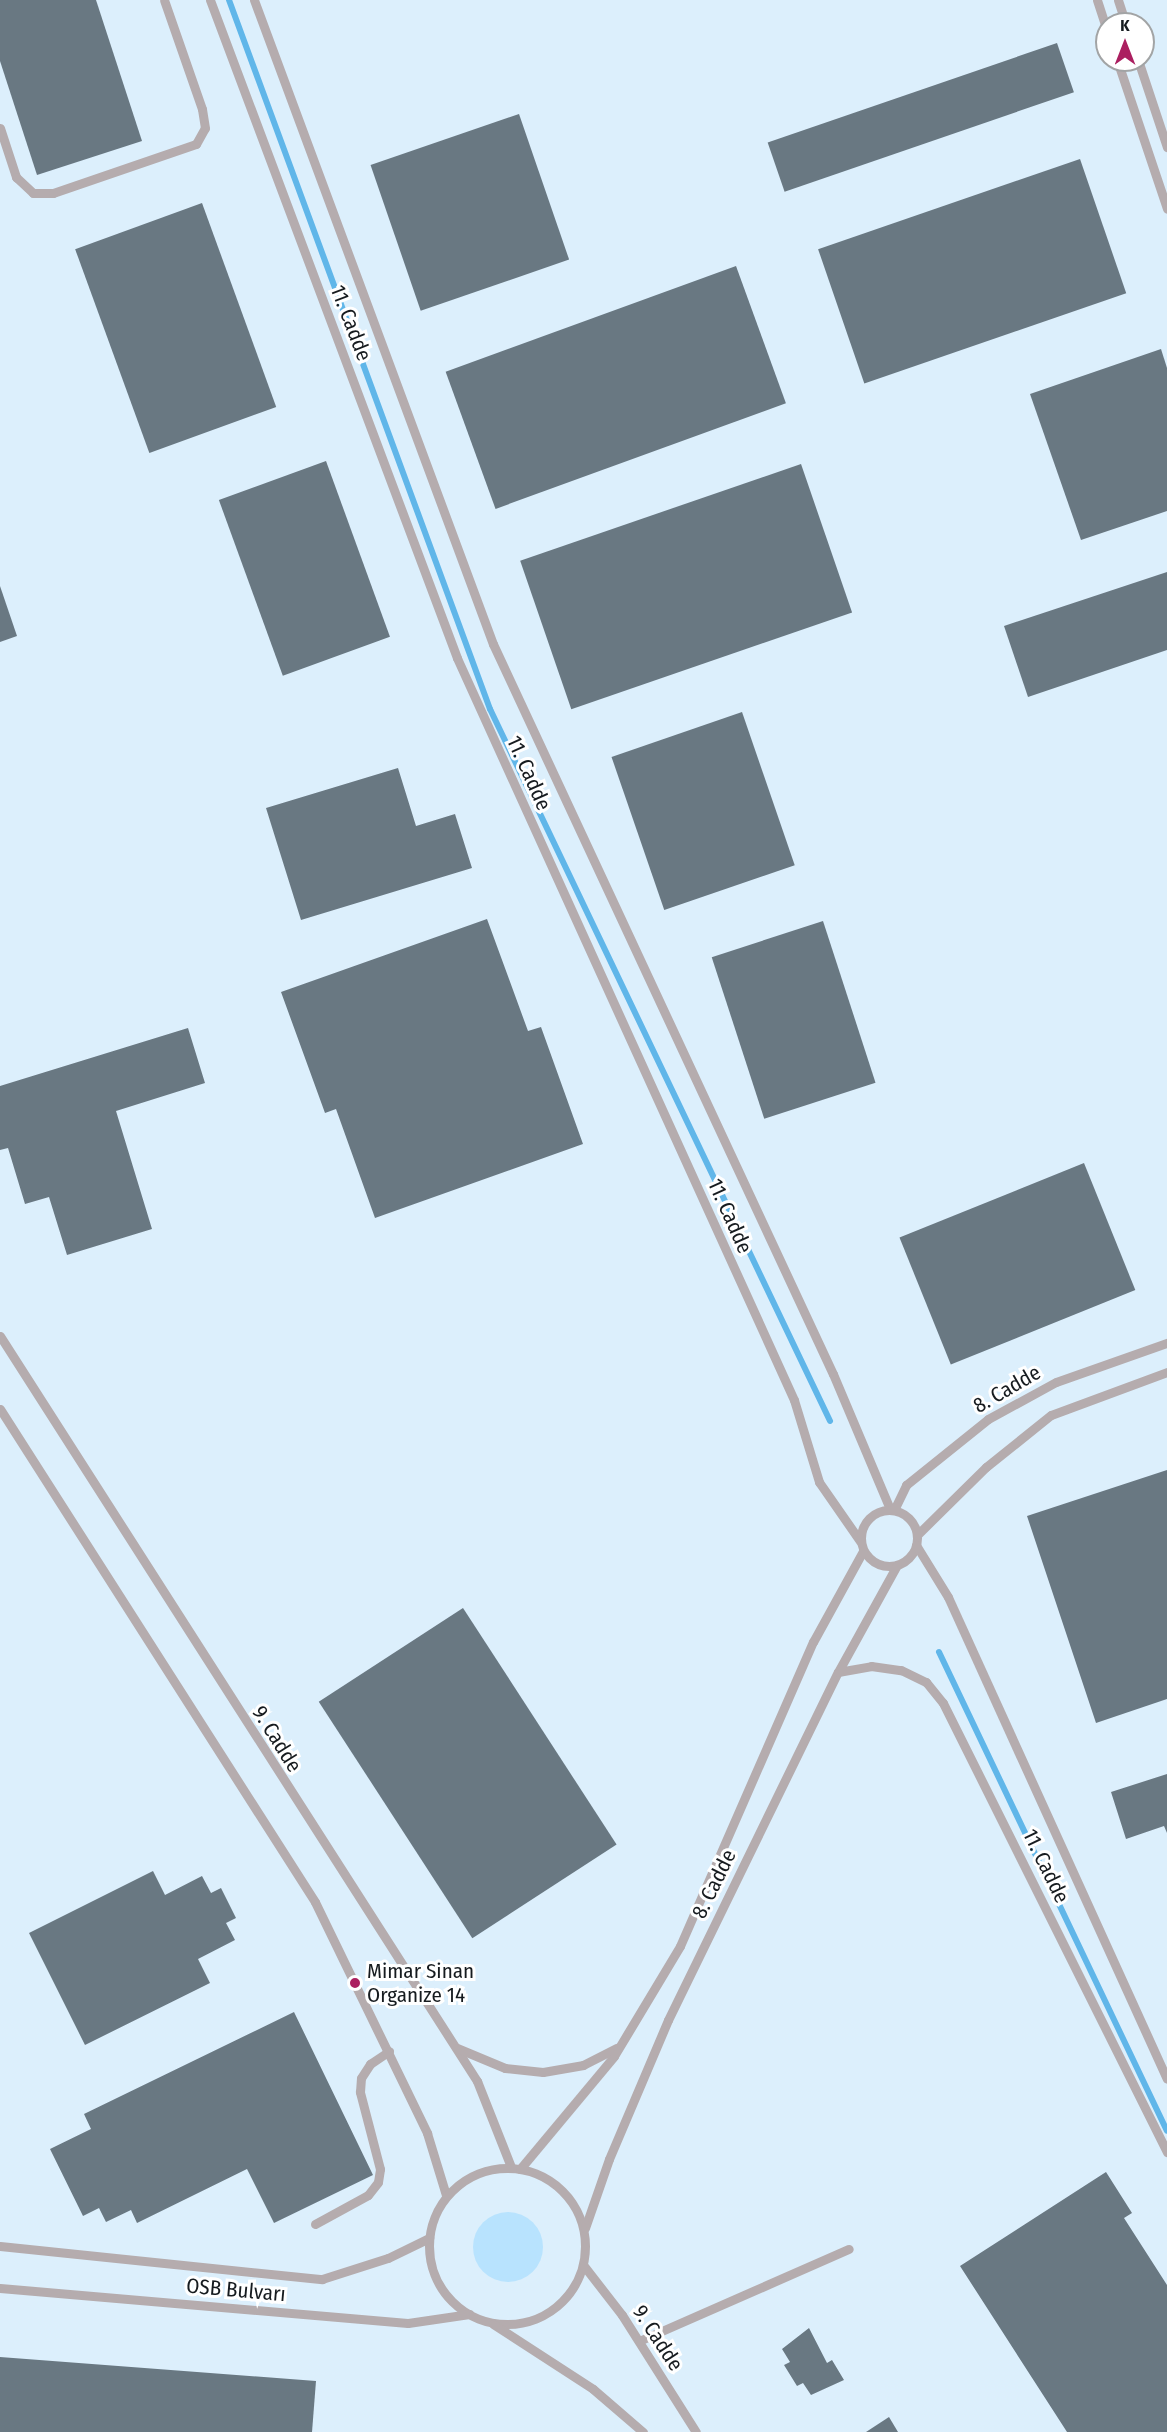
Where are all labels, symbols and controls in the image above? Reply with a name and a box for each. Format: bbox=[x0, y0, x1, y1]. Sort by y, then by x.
north arrow bbox=[1095, 12, 1155, 72]
text: K bbox=[1120, 16, 1130, 35]
street label: 11. Cadde bbox=[325, 282, 377, 364]
street label: 11. Cadde bbox=[501, 732, 557, 814]
street label: 11. Cadde bbox=[702, 1175, 758, 1257]
street label: 8. Cadde bbox=[969, 1360, 1045, 1418]
street label: 9. Cadde bbox=[247, 1701, 307, 1777]
street label: 11. Cadde bbox=[1017, 1825, 1075, 1907]
street label: 8. Cadde bbox=[687, 1845, 741, 1923]
place label: Mimar Sinan Organize 14 bbox=[367, 1958, 474, 2008]
marker: Mimar Sinan Organize 14 bbox=[348, 1976, 362, 1990]
street label: OSB Bulvarı bbox=[185, 2273, 287, 2307]
street label: 9. Cadde bbox=[627, 2300, 689, 2376]

